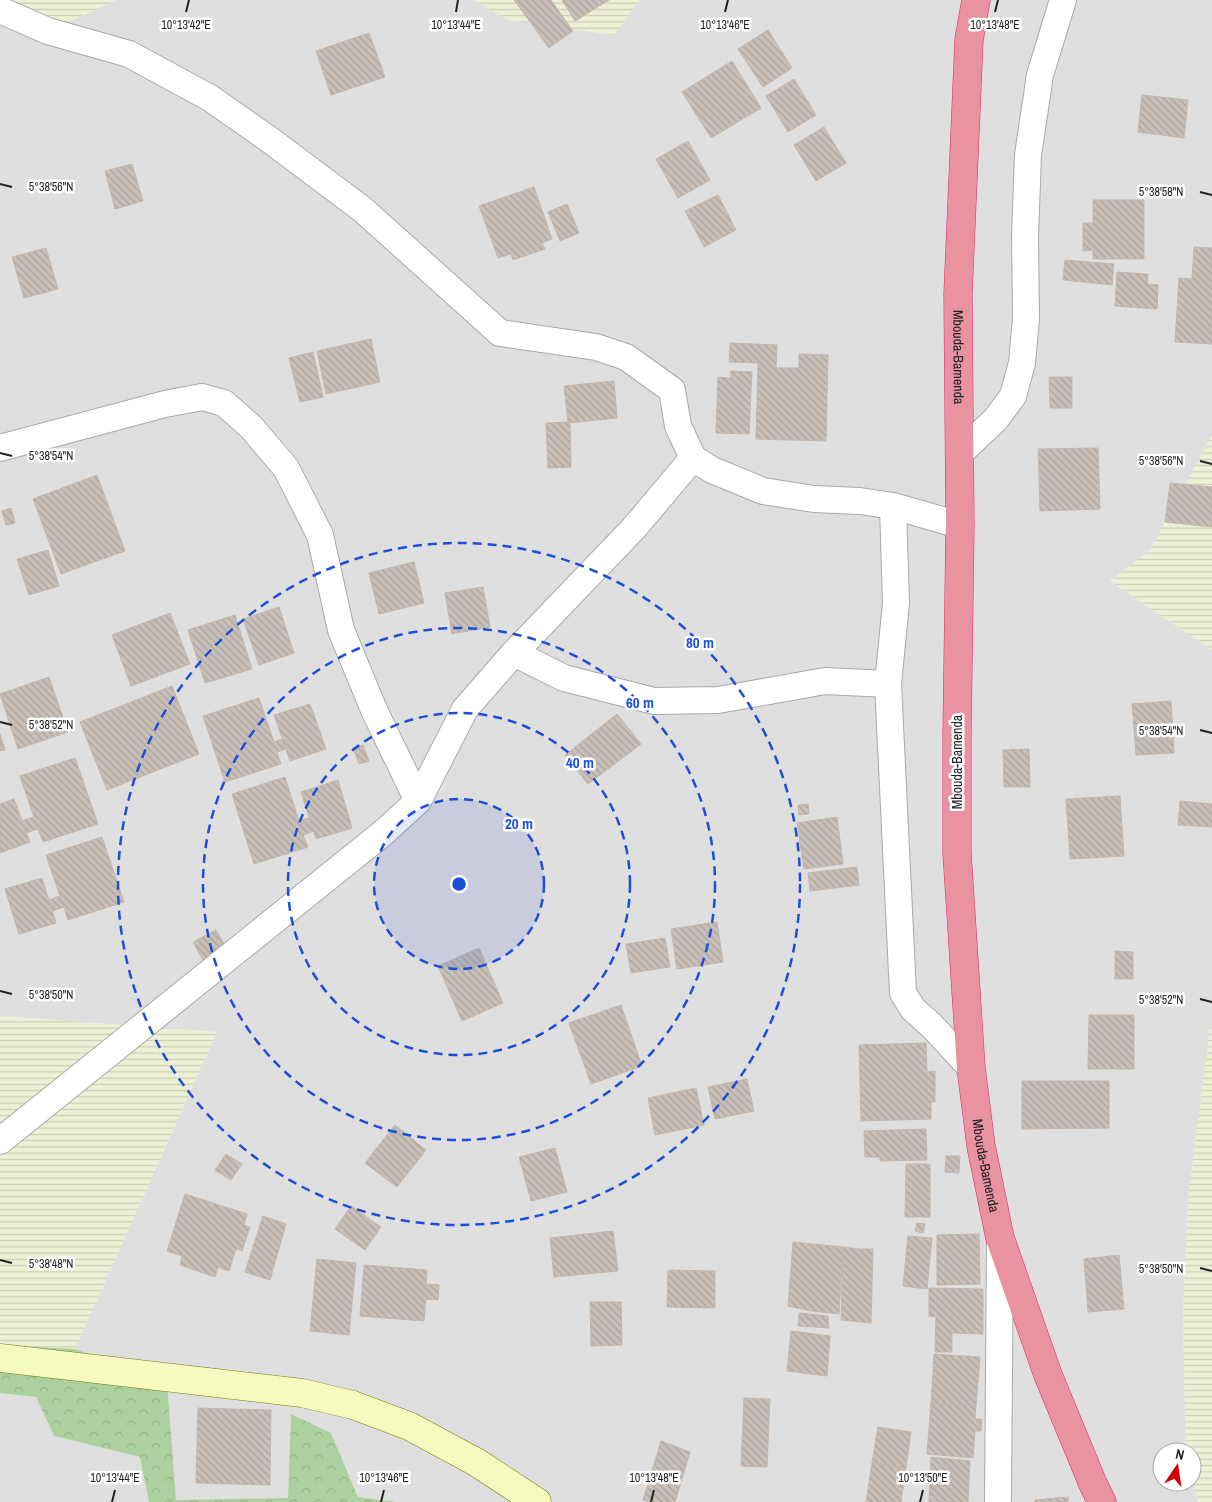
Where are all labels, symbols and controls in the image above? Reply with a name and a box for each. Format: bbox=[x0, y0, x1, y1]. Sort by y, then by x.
text: 10°13'42"E bbox=[161, 17, 211, 33]
text: 10°13'44"E bbox=[431, 17, 481, 33]
text: 10°13'46"E bbox=[700, 17, 750, 33]
text: 10°13'48"E bbox=[970, 17, 1020, 33]
text: 5°38'56"N bbox=[29, 179, 73, 195]
text: 5°38'58"N bbox=[1139, 184, 1183, 200]
street label: Mbouda-Bamenda bbox=[949, 310, 968, 405]
text: 5°38'54"N bbox=[29, 448, 73, 464]
text: 5°38'56"N bbox=[1139, 453, 1183, 469]
text: 80 m bbox=[686, 632, 714, 653]
text: 60 m bbox=[626, 692, 654, 713]
street label: Mbouda-Bamenda bbox=[948, 714, 966, 809]
text: 5°38'52"N bbox=[29, 717, 73, 733]
text: 5°38'54"N bbox=[1139, 723, 1183, 739]
text: 40 m bbox=[566, 752, 594, 773]
text: 20 m bbox=[505, 813, 533, 834]
centre of rings bbox=[450, 875, 468, 893]
text: 5°38'50"N bbox=[29, 987, 73, 1003]
text: 5°38'52"N bbox=[1139, 992, 1183, 1008]
street label: Mbouda-Bamenda bbox=[969, 1118, 1004, 1214]
text: 5°38'48"N bbox=[29, 1256, 73, 1272]
text: 5°38'50"N bbox=[1139, 1261, 1183, 1277]
north arrow bbox=[1152, 1442, 1202, 1492]
text: N bbox=[1174, 1445, 1186, 1464]
text: 10°13'44"E bbox=[90, 1470, 140, 1486]
text: 10°13'46"E bbox=[359, 1470, 409, 1486]
text: 10°13'48"E bbox=[629, 1470, 679, 1486]
text: 10°13'50"E bbox=[898, 1470, 948, 1486]

